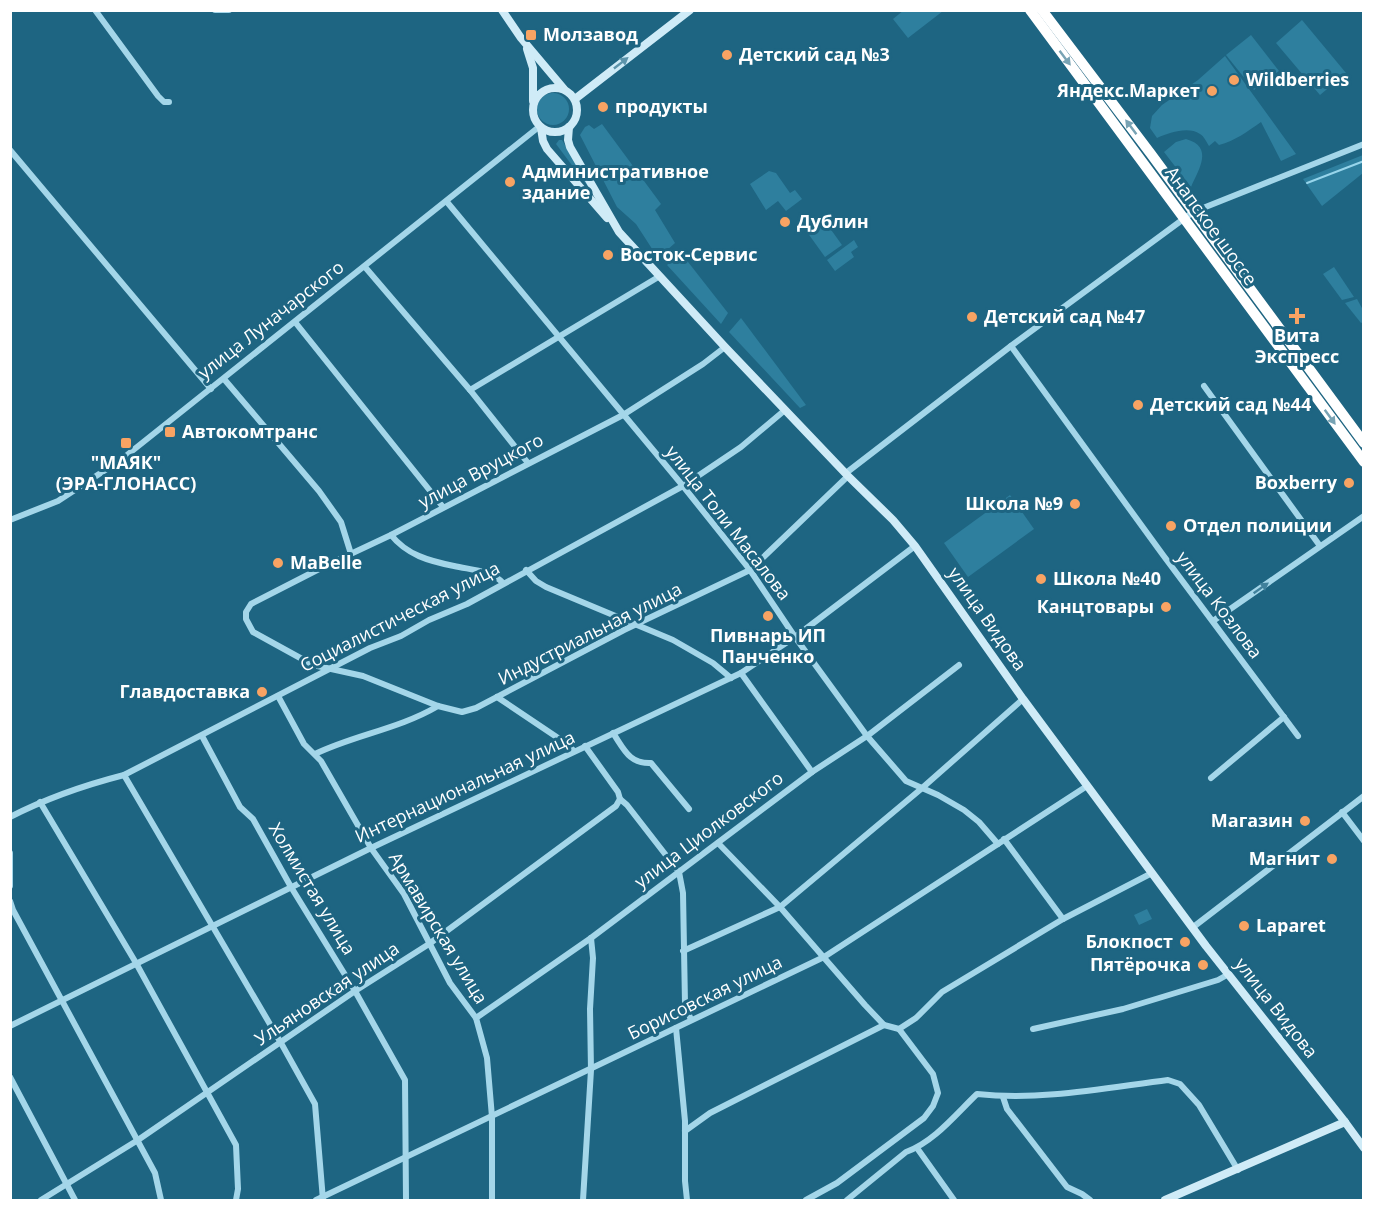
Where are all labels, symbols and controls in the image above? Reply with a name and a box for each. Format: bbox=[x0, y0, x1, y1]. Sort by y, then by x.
place label: Молзавод bbox=[543, 22, 638, 46]
marker: Молзавод bbox=[524, 28, 538, 42]
place label: Детский сад №3 bbox=[739, 42, 890, 66]
marker: Детский сад №3 bbox=[720, 48, 734, 62]
one-way arrow bbox=[1059, 49, 1071, 65]
one-way arrow bbox=[613, 57, 629, 70]
place label: Wildberries bbox=[1246, 67, 1349, 91]
marker: Wildberries bbox=[1227, 73, 1241, 87]
place label: Яндекс.Маркет bbox=[1056, 78, 1200, 102]
marker: Яндекс.Маркет bbox=[1205, 84, 1219, 98]
place label: продукты bbox=[615, 94, 708, 118]
marker: продукты bbox=[596, 100, 610, 114]
one-way arrow bbox=[1125, 120, 1137, 136]
place label: Административное здание bbox=[522, 159, 709, 204]
street label: Анапское шоссе bbox=[1160, 161, 1263, 290]
marker: Административное здание bbox=[503, 175, 517, 189]
place label: Дублин bbox=[797, 209, 869, 233]
marker: Дублин bbox=[778, 215, 792, 229]
place label: Восток-Сервис bbox=[620, 242, 758, 266]
marker: Восток-Сервис bbox=[601, 248, 615, 262]
street label: улица Луначарского bbox=[192, 255, 348, 384]
place label: Детский сад №47 bbox=[984, 304, 1145, 328]
marker: Вита Экспресс bbox=[1290, 309, 1304, 323]
marker: Детский сад №47 bbox=[965, 310, 979, 324]
place label: Вита Экспресс bbox=[1255, 323, 1339, 368]
place label: Детский сад №44 bbox=[1150, 392, 1311, 416]
marker: Детский сад №44 bbox=[1131, 398, 1145, 412]
one-way arrow bbox=[1324, 410, 1336, 425]
place label: Автокомтранс bbox=[182, 419, 318, 443]
marker: Автокомтранс bbox=[163, 425, 177, 439]
street label: улица Вруцкого bbox=[414, 427, 547, 513]
marker: "МАЯК" (ЭРА-ГЛОНАСС) bbox=[119, 436, 133, 450]
street label: улица Толи Масалова bbox=[661, 440, 797, 605]
place label: "МАЯК" (ЭРА-ГЛОНАСС) bbox=[56, 450, 196, 495]
place label: Boxberry bbox=[1255, 470, 1338, 494]
marker: Boxberry bbox=[1342, 476, 1356, 490]
place label: Школа №9 bbox=[965, 491, 1063, 515]
marker: Школа №9 bbox=[1068, 497, 1082, 511]
place label: Отдел полиции bbox=[1183, 513, 1332, 537]
marker: Отдел полиции bbox=[1164, 519, 1178, 533]
street label: улица Козлова bbox=[1171, 546, 1268, 663]
place label: MaBelle bbox=[290, 550, 362, 574]
street label: Социалистическая улица bbox=[296, 555, 503, 677]
marker: MaBelle bbox=[271, 556, 285, 570]
street label: улица Видова bbox=[943, 562, 1032, 675]
place label: Школа №40 bbox=[1053, 566, 1161, 590]
marker: Школа №40 bbox=[1034, 572, 1048, 586]
street label: Индустриальная улица bbox=[494, 576, 685, 690]
one-way arrow bbox=[1252, 582, 1268, 594]
place label: Канцтовары bbox=[1037, 594, 1154, 618]
marker: Канцтовары bbox=[1159, 600, 1173, 614]
marker: Пивнарь ИП Панченко bbox=[761, 609, 775, 623]
place label: Пивнарь ИП Панченко bbox=[710, 623, 826, 668]
place label: Главдоставка bbox=[120, 679, 250, 703]
marker: Главдоставка bbox=[255, 685, 269, 699]
street label: Интернациональная улица bbox=[351, 725, 578, 848]
street label: улица Циолковского bbox=[629, 765, 788, 893]
place label: Магазин bbox=[1211, 808, 1293, 832]
marker: Магазин bbox=[1298, 814, 1312, 828]
street label: Холмистая улица bbox=[264, 818, 362, 959]
place label: Магнит bbox=[1249, 846, 1320, 870]
street label: Армавирская улица bbox=[384, 847, 494, 1008]
marker: Магнит bbox=[1325, 852, 1339, 866]
place label: Laparet bbox=[1256, 913, 1326, 937]
marker: Laparet bbox=[1237, 919, 1251, 933]
place label: Блокпост bbox=[1086, 929, 1173, 953]
marker: Блокпост bbox=[1178, 935, 1192, 949]
street label: Ульяновская улица bbox=[250, 936, 403, 1050]
street label: Борисовская улица bbox=[623, 949, 786, 1045]
place label: Пятёрочка bbox=[1090, 952, 1191, 976]
street label: улица Видова bbox=[1230, 952, 1324, 1063]
marker: Пятёрочка bbox=[1196, 958, 1210, 972]

